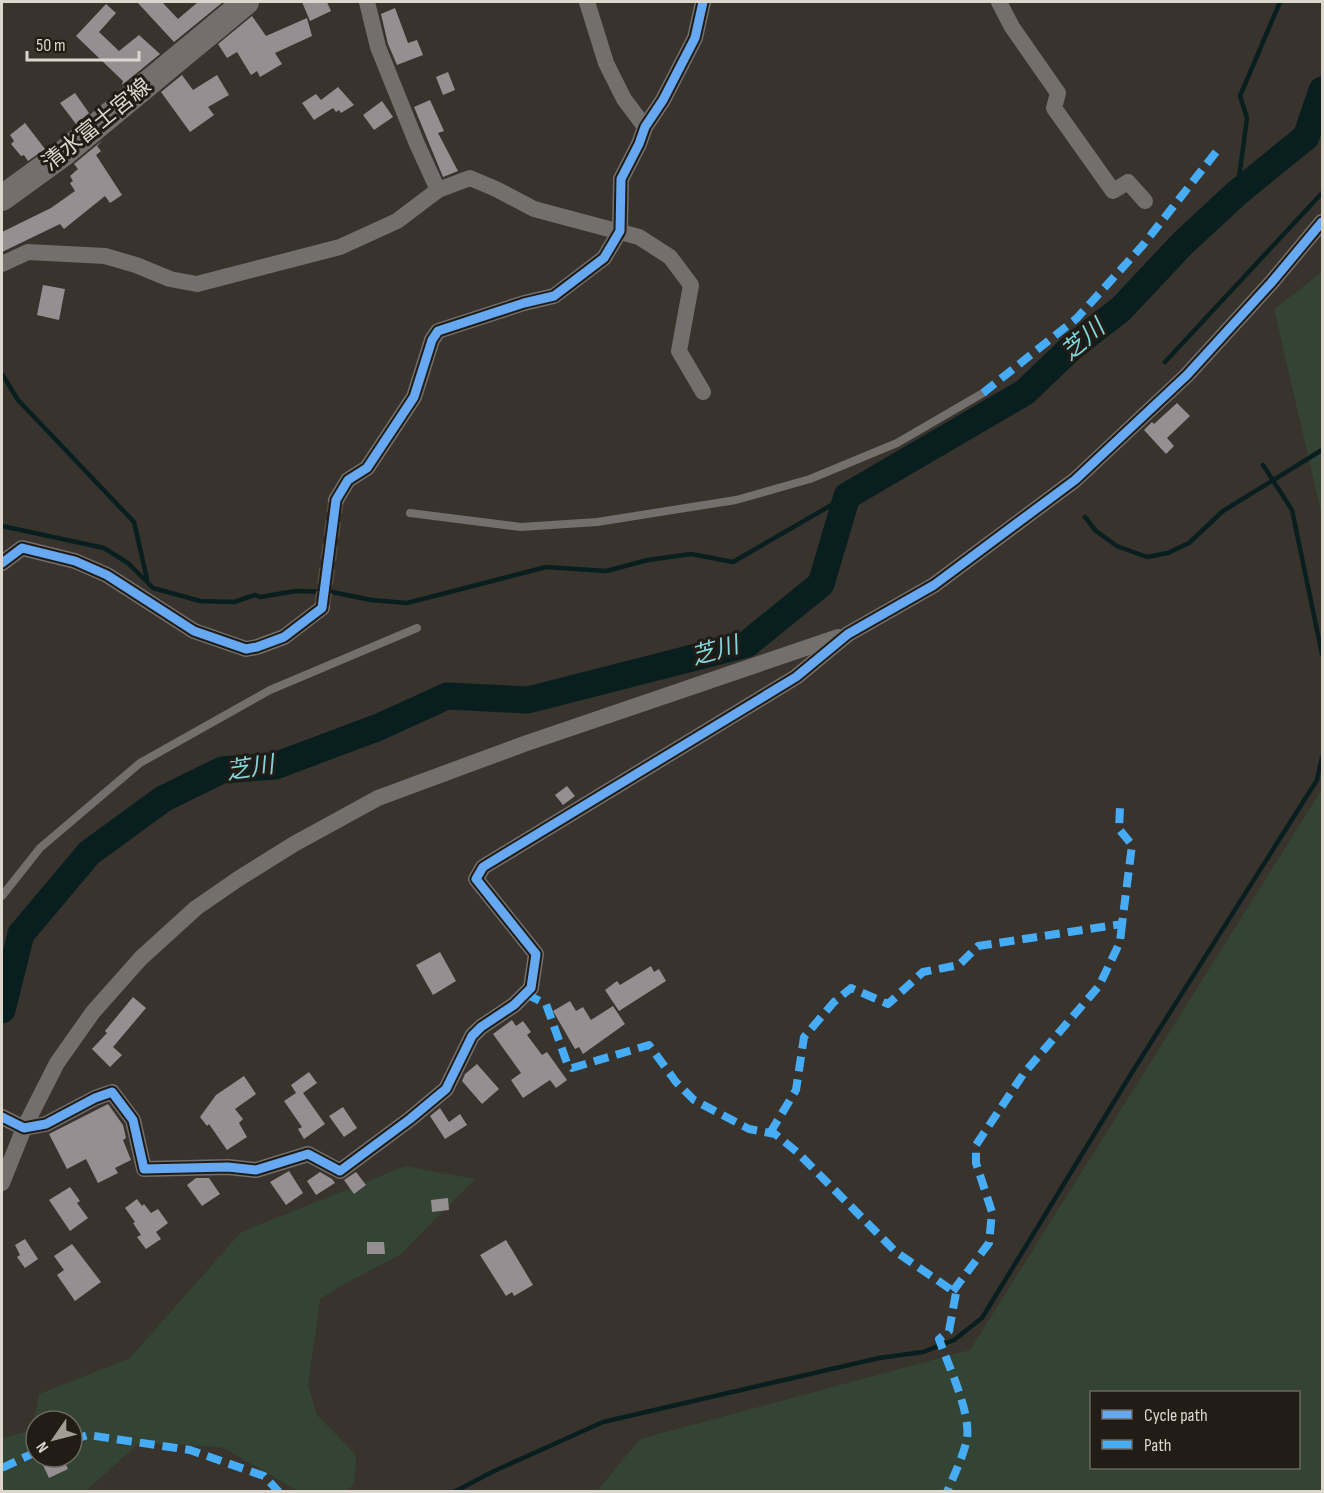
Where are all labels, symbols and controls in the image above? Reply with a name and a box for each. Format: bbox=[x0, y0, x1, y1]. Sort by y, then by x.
scale bar bbox=[27, 24, 140, 62]
text: 50 m bbox=[36, 35, 66, 56]
street label: 清水富士宮線 bbox=[37, 73, 157, 177]
water label: 芝川 bbox=[1055, 312, 1113, 367]
water label: 芝川 bbox=[688, 630, 745, 672]
water label: 芝川 bbox=[224, 749, 279, 786]
legend bbox=[1090, 1391, 1300, 1469]
text: Cycle path bbox=[1144, 1405, 1208, 1426]
north arrow bbox=[24, 1409, 84, 1469]
text: Path bbox=[1144, 1435, 1172, 1456]
text: N bbox=[33, 1438, 53, 1456]

